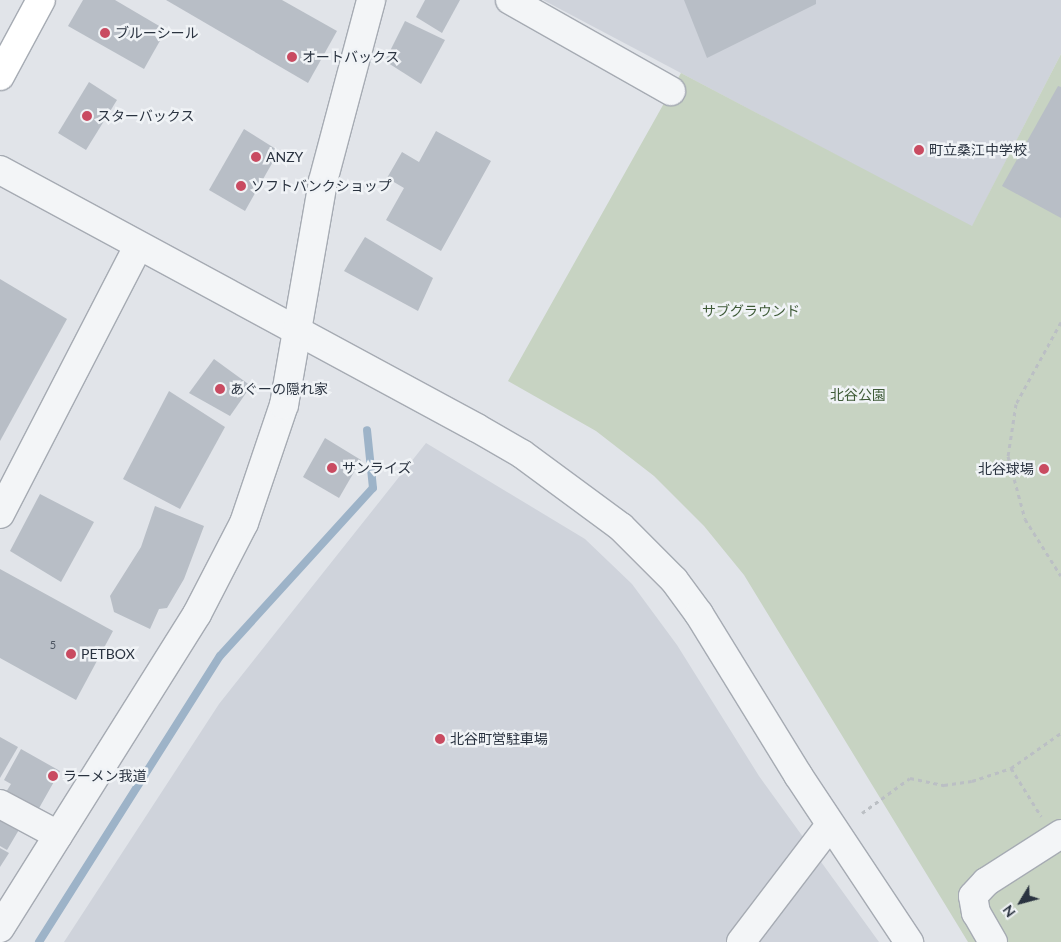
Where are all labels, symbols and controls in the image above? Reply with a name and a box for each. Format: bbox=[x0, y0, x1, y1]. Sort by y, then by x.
place label: ブルーシール bbox=[115, 25, 199, 41]
marker: ブルーシール bbox=[99, 27, 111, 39]
place label: オートバックス bbox=[302, 49, 400, 65]
marker: オートバックス bbox=[286, 51, 298, 63]
place label: スターバックス bbox=[97, 108, 195, 124]
marker: スターバックス bbox=[81, 110, 93, 122]
place label: 町立桑江中学校 bbox=[929, 142, 1027, 158]
marker: 町立桑江中学校 bbox=[913, 144, 925, 156]
place label: ANZY bbox=[266, 149, 303, 165]
marker: ANZY bbox=[250, 151, 262, 163]
place label: ソフトバンクショップ bbox=[251, 178, 391, 194]
marker: ソフトバンクショップ bbox=[235, 180, 247, 192]
park label: サブグラウンド bbox=[702, 303, 800, 319]
place label: あぐーの隠れ家 bbox=[230, 381, 328, 397]
marker: あぐーの隠れ家 bbox=[214, 383, 226, 395]
park label: 北谷公園 bbox=[830, 387, 886, 403]
place label: サンライズ bbox=[342, 460, 412, 476]
place label: 北谷球場 bbox=[978, 461, 1034, 477]
marker: サンライズ bbox=[326, 462, 338, 474]
marker: 北谷球場 bbox=[1038, 463, 1050, 475]
house number: 5 bbox=[50, 638, 56, 652]
place label: PETBOX bbox=[81, 646, 135, 662]
marker: PETBOX bbox=[65, 648, 77, 660]
place label: 北谷町営駐車場 bbox=[450, 731, 548, 747]
marker: 北谷町営駐車場 bbox=[434, 733, 446, 745]
place label: ラーメン我道 bbox=[63, 768, 147, 784]
marker: ラーメン我道 bbox=[47, 770, 59, 782]
north arrow bbox=[996, 877, 1046, 927]
text: N bbox=[999, 902, 1019, 921]

